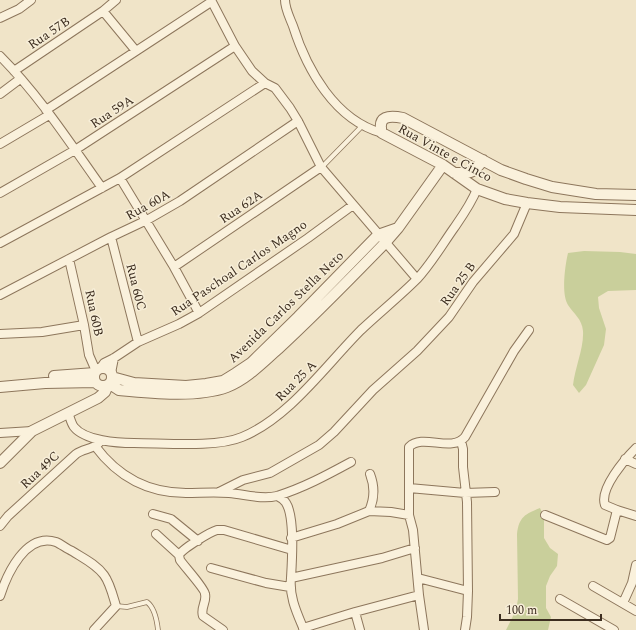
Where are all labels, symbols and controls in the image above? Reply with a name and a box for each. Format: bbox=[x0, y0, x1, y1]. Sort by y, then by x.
street label: Rua 57B bbox=[24, 12, 74, 54]
street label: Rua 59A bbox=[86, 90, 138, 134]
street label: Rua Vinte e Cinco bbox=[394, 119, 496, 187]
street label: Rua 60A bbox=[122, 184, 174, 225]
street label: Rua 62A bbox=[215, 185, 267, 229]
street label: Rua Paschoal Carlos Magno bbox=[167, 215, 311, 321]
street label: Avenida Carlos Stella Neto bbox=[224, 246, 348, 368]
street label: Rua 25 B bbox=[435, 258, 481, 310]
street label: Rua 60C bbox=[120, 261, 152, 313]
street label: Rua 60B bbox=[79, 288, 109, 338]
street label: Rua 25 A bbox=[271, 356, 321, 406]
street label: Rua 49C bbox=[16, 446, 64, 494]
scale bar bbox=[500, 596, 601, 622]
text: 100 m bbox=[506, 601, 537, 620]

